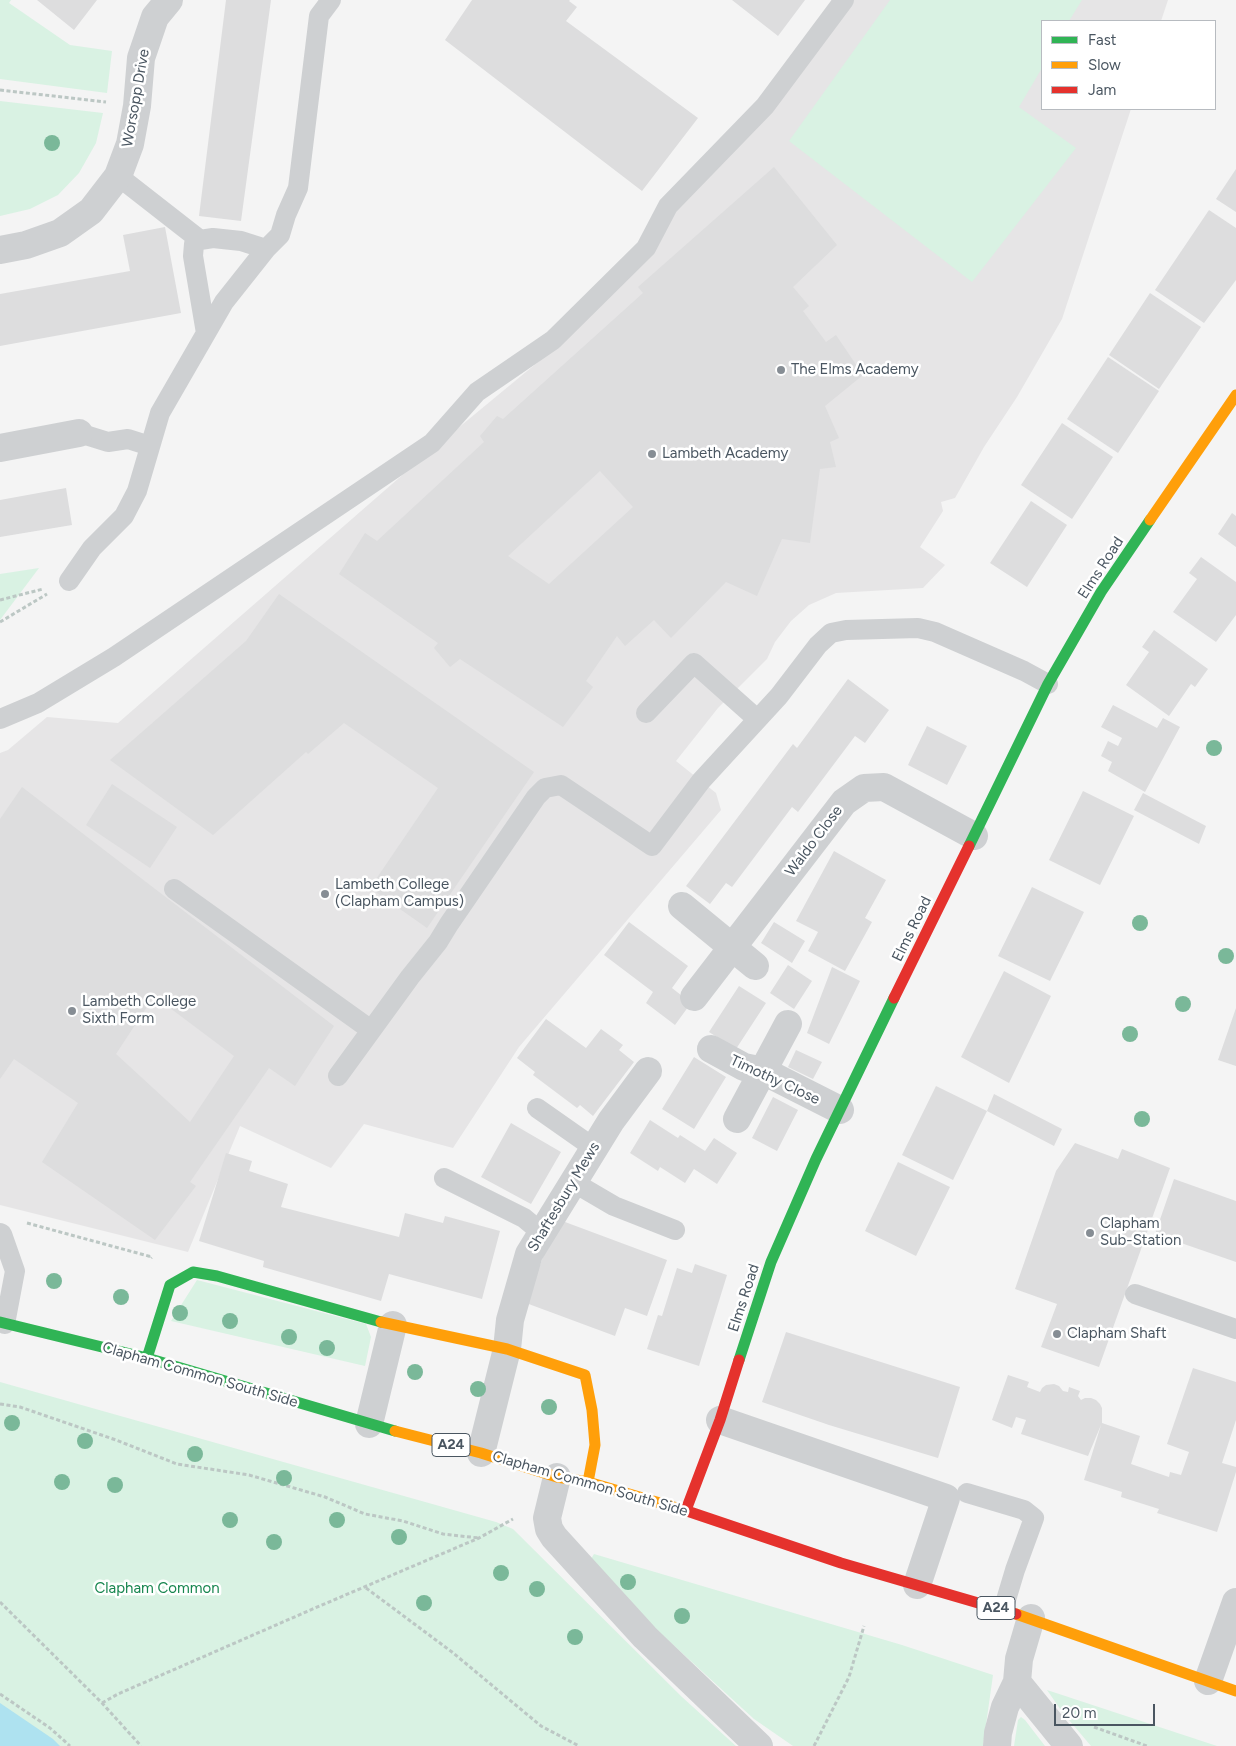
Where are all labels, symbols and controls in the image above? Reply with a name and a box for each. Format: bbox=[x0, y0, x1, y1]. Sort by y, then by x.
legend bbox=[1041, 20, 1216, 110]
text: Fast bbox=[1088, 31, 1116, 49]
street label: Worsopp Drive bbox=[119, 48, 153, 148]
text: Slow bbox=[1088, 56, 1121, 74]
text: Jam bbox=[1088, 81, 1116, 99]
place label: The Elms Academy bbox=[791, 361, 919, 379]
marker: The Elms Academy bbox=[775, 364, 787, 376]
place label: Lambeth Academy bbox=[662, 445, 788, 463]
marker: Lambeth Academy bbox=[646, 448, 658, 460]
street label: Elms Road bbox=[1074, 534, 1128, 602]
street label: Waldo Close bbox=[782, 802, 846, 880]
place label: Lambeth College (Clapham Campus) bbox=[335, 876, 464, 911]
marker: Lambeth College (Clapham Campus) bbox=[319, 888, 331, 900]
street label: Elms Road bbox=[889, 894, 935, 964]
place label: Lambeth College Sixth Form bbox=[82, 993, 196, 1028]
marker: Lambeth College Sixth Form bbox=[66, 1005, 78, 1017]
street label: Timothy Close bbox=[727, 1051, 823, 1109]
street label: Shaftesbury Mews bbox=[524, 1139, 604, 1255]
place label: Clapham Sub-Station bbox=[1100, 1215, 1181, 1250]
marker: Clapham Sub-Station bbox=[1084, 1227, 1096, 1239]
street label: Elms Road bbox=[725, 1262, 763, 1334]
place label: Clapham Shaft bbox=[1067, 1325, 1167, 1343]
marker: Clapham Shaft bbox=[1051, 1328, 1063, 1340]
street label: Clapham Common South Side bbox=[100, 1338, 300, 1412]
road number: A24 bbox=[432, 1434, 470, 1456]
street label: Clapham Common South Side bbox=[490, 1447, 690, 1521]
park label: Clapham Common bbox=[94, 1580, 220, 1598]
road number: A24 bbox=[977, 1596, 1015, 1620]
scale bar bbox=[1056, 1694, 1157, 1726]
text: 20 m bbox=[1062, 1704, 1096, 1722]

